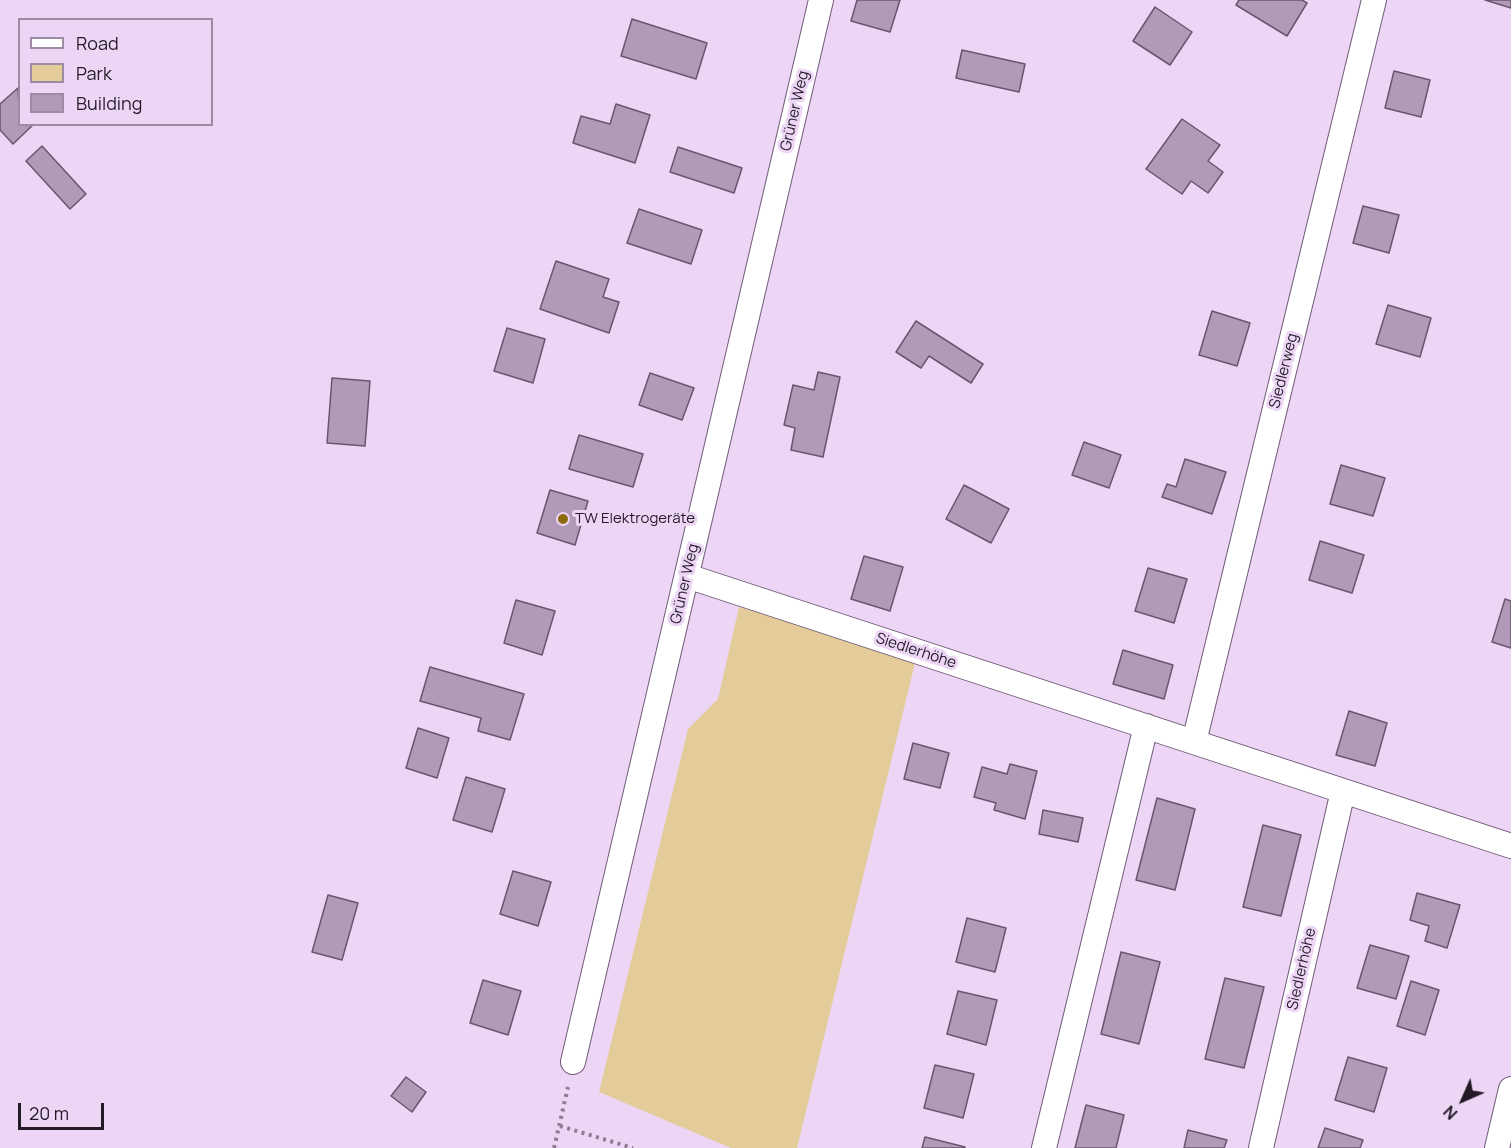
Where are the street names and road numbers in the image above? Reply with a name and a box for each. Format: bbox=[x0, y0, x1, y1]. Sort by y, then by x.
street label: Grüner Weg bbox=[777, 69, 813, 153]
street label: Siedlerweg bbox=[1266, 331, 1302, 411]
street label: Grüner Weg bbox=[667, 542, 703, 626]
street label: Siedlerhöhe bbox=[873, 630, 959, 672]
street label: Siedlerhöhe bbox=[1284, 926, 1320, 1012]

